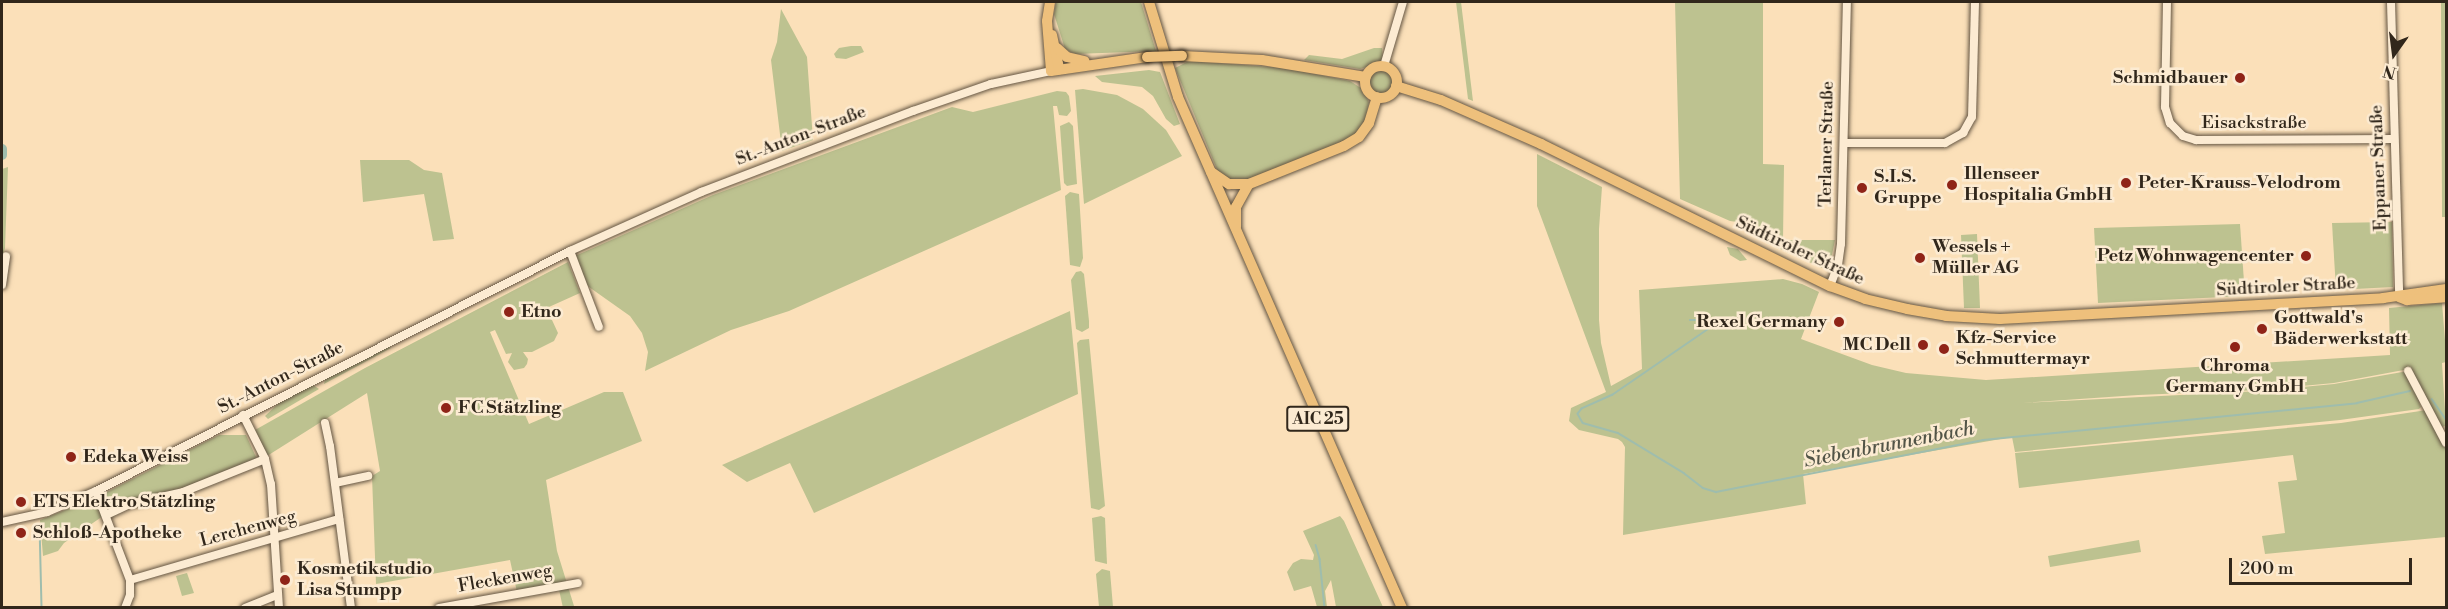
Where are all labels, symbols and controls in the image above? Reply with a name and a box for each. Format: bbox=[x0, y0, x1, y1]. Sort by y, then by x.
north arrow bbox=[2364, 24, 2424, 84]
text: N bbox=[2381, 60, 2398, 83]
place label: Schmidbauer bbox=[2113, 67, 2228, 89]
marker: Schmidbauer bbox=[2233, 71, 2247, 85]
street label: Terlaner Straße bbox=[1815, 81, 1839, 207]
street label: St.-Anton-Straße bbox=[733, 101, 869, 171]
street label: Eppaner Straße bbox=[2366, 104, 2392, 232]
street label: Eisackstraße bbox=[2202, 112, 2306, 134]
place label: Illenseer Hospitalia GmbH bbox=[1964, 164, 2112, 207]
place label: S.I.S. Gruppe bbox=[1874, 167, 1941, 210]
place label: Peter-Krauss-Velodrom bbox=[2138, 172, 2341, 194]
marker: Peter-Krauss-Velodrom bbox=[2119, 176, 2133, 190]
marker: Illenseer Hospitalia GmbH bbox=[1945, 178, 1959, 192]
marker: S.I.S. Gruppe bbox=[1855, 181, 1869, 195]
street label: Südtiroler Straße bbox=[1732, 212, 1868, 290]
place label: Wessels + Müller AG bbox=[1932, 237, 2019, 280]
place label: Petz Wohnwagencenter bbox=[2097, 245, 2294, 267]
marker: Petz Wohnwagencenter bbox=[2299, 249, 2313, 263]
marker: Wessels + Müller AG bbox=[1913, 251, 1927, 265]
street label: Südtiroler Straße bbox=[2216, 273, 2356, 301]
place label: Etno bbox=[521, 301, 562, 323]
marker: Etno bbox=[502, 305, 516, 319]
place label: Gottwald's Bäderwerkstatt bbox=[2274, 308, 2407, 350]
place label: Rexel Germany bbox=[1696, 311, 1827, 333]
marker: Rexel Germany bbox=[1832, 315, 1846, 329]
marker: Gottwald's Bäderwerkstatt bbox=[2255, 322, 2269, 336]
place label: Kfz-Service Schmuttermayr bbox=[1956, 328, 2090, 370]
place label: MC Dell bbox=[1843, 334, 1911, 356]
street label: St.-Anton-Straße bbox=[215, 337, 347, 419]
marker: MC Dell bbox=[1916, 338, 1930, 352]
marker: Chroma Germany GmbH bbox=[2228, 340, 2242, 354]
marker: Kfz-Service Schmuttermayr bbox=[1937, 342, 1951, 356]
place label: Chroma Germany GmbH bbox=[2165, 356, 2305, 398]
place label: FC Stätzling bbox=[458, 397, 561, 419]
marker: FC Stätzling bbox=[439, 401, 453, 415]
road number: AIC 25 bbox=[1285, 406, 1351, 432]
water label: Siebenbrunnenbach bbox=[1802, 417, 1976, 473]
place label: Edeka Weiss bbox=[83, 446, 188, 468]
marker: Edeka Weiss bbox=[64, 450, 78, 464]
place label: ETS Elektro Stätzling bbox=[33, 491, 215, 513]
marker: ETS Elektro Stätzling bbox=[14, 495, 28, 509]
street label: Lerchenweg bbox=[198, 506, 298, 552]
place label: Schloß-Apotheke bbox=[33, 522, 182, 544]
marker: Schloß-Apotheke bbox=[14, 526, 28, 540]
scale bar bbox=[2232, 546, 2415, 584]
text: 200 m bbox=[2240, 557, 2294, 580]
place label: Kosmetikstudio Lisa Stumpp bbox=[297, 559, 432, 602]
street label: Fleckenweg bbox=[456, 560, 554, 598]
marker: Kosmetikstudio Lisa Stumpp bbox=[278, 573, 292, 587]

